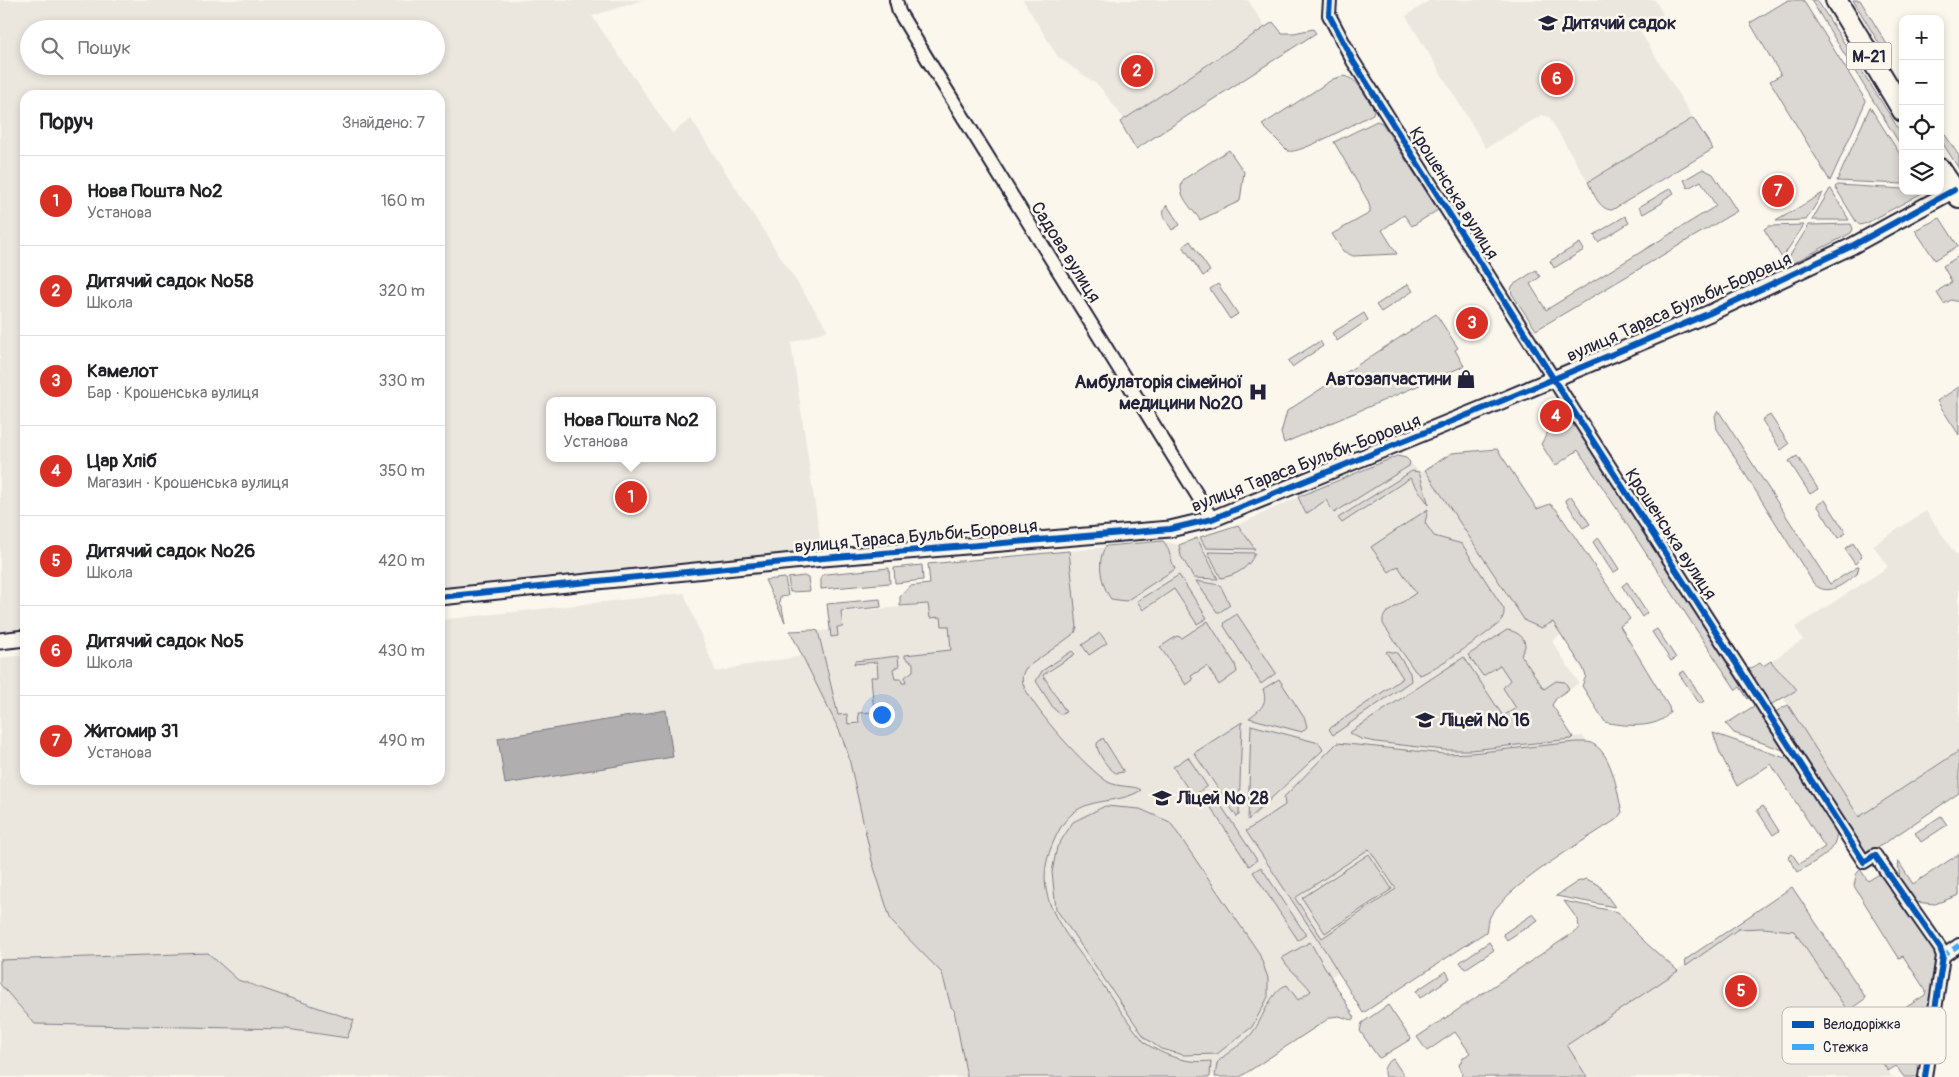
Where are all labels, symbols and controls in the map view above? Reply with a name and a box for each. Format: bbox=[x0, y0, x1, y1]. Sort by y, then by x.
school or university icon: Дитячий садок bbox=[1537, 12, 1559, 34]
place label: Дитячий садок bbox=[1562, 12, 1676, 35]
map controls bbox=[1899, 15, 1944, 195]
button: + bbox=[1899, 15, 1944, 60]
search box bbox=[20, 20, 445, 75]
icon: search bbox=[38, 34, 66, 62]
text: Пошук bbox=[78, 36, 131, 60]
road number: М-21 bbox=[1846, 42, 1892, 70]
pin: 2 bbox=[1121, 52, 1153, 90]
pin: 6 bbox=[1541, 60, 1573, 98]
button: − bbox=[1899, 60, 1944, 105]
button: locate bbox=[1899, 105, 1944, 150]
text: Поруч bbox=[40, 109, 93, 136]
text: Знайдено: 7 bbox=[342, 113, 425, 133]
street label: Крошенська вулиця bbox=[1404, 123, 1504, 264]
button: layers bbox=[1899, 150, 1944, 195]
pin: 7 bbox=[1762, 172, 1794, 210]
text: Нова Пошта №2 bbox=[87, 179, 223, 203]
text: 1 bbox=[53, 191, 59, 211]
text: 160 m bbox=[381, 191, 425, 211]
street label: Садова вулиця bbox=[1025, 197, 1106, 307]
text: Установа bbox=[87, 203, 152, 223]
street label: вулиця Тараса Бульби-Боровця bbox=[1563, 247, 1795, 368]
text: Дитячий садок №58 bbox=[87, 269, 254, 293]
text: 2 bbox=[52, 281, 60, 301]
text: 320 m bbox=[379, 281, 425, 301]
text: Школа bbox=[87, 293, 133, 313]
pin: 3 bbox=[1456, 304, 1488, 342]
text: Камелот bbox=[87, 359, 158, 383]
place label: Автозапчастини bbox=[1325, 368, 1451, 391]
shop icon: Автозапчастини bbox=[1455, 368, 1477, 390]
text: 3 bbox=[52, 371, 60, 391]
text: 330 m bbox=[379, 371, 425, 391]
place label: Амбулаторія сімейної медицини №20 bbox=[1074, 371, 1243, 415]
hospital icon: Амбулаторія сімейної медицини №20 bbox=[1247, 381, 1269, 403]
text: Бар · Крошенська вулиця bbox=[87, 383, 259, 403]
popup bbox=[546, 397, 716, 462]
pin: 4 bbox=[1540, 397, 1572, 435]
text: Нова Пошта №2 bbox=[563, 408, 699, 432]
street label: вулиця Тараса Бульби-Боровця bbox=[1188, 409, 1424, 518]
text: Установа bbox=[563, 432, 628, 452]
text: Цар Хліб bbox=[87, 449, 157, 473]
text: 4 bbox=[51, 461, 61, 481]
text: 350 m bbox=[379, 461, 425, 481]
street label: Крошенська вулиця bbox=[1620, 464, 1722, 604]
text: Магазин · Крошенська вулиця bbox=[87, 473, 289, 493]
pin: 1 bbox=[615, 478, 647, 516]
street label: вулиця Тараса Бульби-Боровця bbox=[794, 514, 1038, 559]
text: Дитячий садок №26 bbox=[87, 539, 255, 563]
text: 5 bbox=[52, 551, 60, 571]
text: 420 m bbox=[378, 551, 425, 571]
text: Школа bbox=[87, 563, 133, 583]
text: Дитячий садок №5 bbox=[87, 629, 244, 653]
text: 6 bbox=[51, 641, 61, 661]
text: 430 m bbox=[378, 641, 425, 661]
text: Школа bbox=[87, 653, 133, 673]
your location bbox=[869, 702, 895, 728]
school or university icon: Ліцей № 16 bbox=[1414, 709, 1436, 731]
place label: Ліцей № 16 bbox=[1439, 709, 1530, 732]
text: Житомир 31 bbox=[87, 719, 179, 743]
text: 7 bbox=[52, 731, 60, 751]
text: 490 m bbox=[379, 731, 425, 751]
text: Установа bbox=[87, 743, 152, 763]
school or university icon: Ліцей № 28 bbox=[1151, 787, 1173, 809]
place label: Ліцей № 28 bbox=[1176, 787, 1269, 810]
pin: 5 bbox=[1725, 972, 1757, 1010]
legend bbox=[1782, 1007, 1946, 1064]
text: Велодоріжка bbox=[1823, 1016, 1900, 1033]
text: Стежка bbox=[1823, 1039, 1868, 1056]

